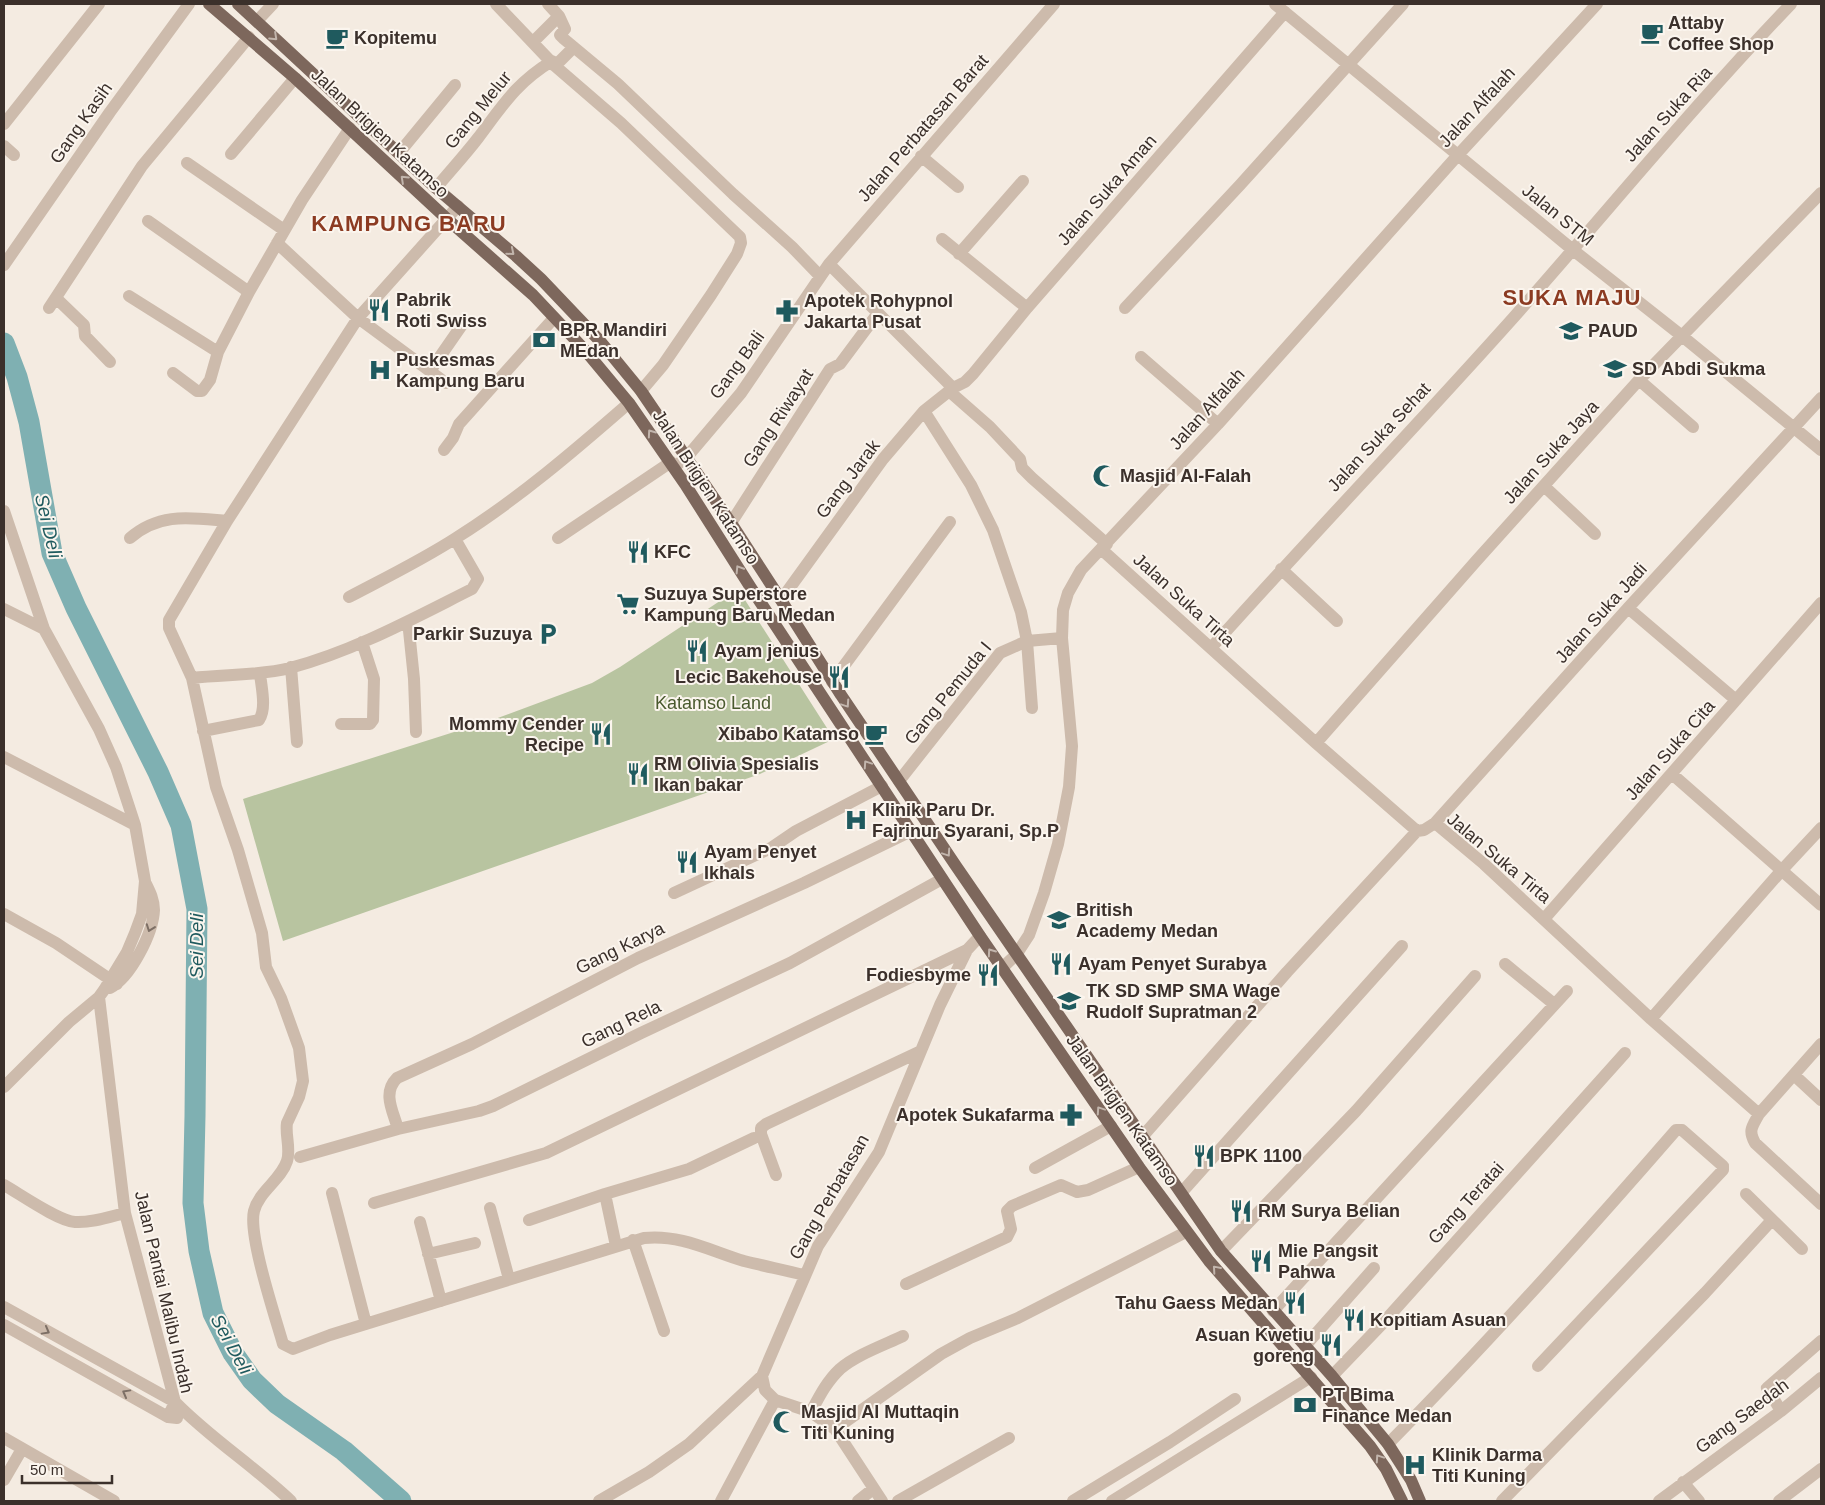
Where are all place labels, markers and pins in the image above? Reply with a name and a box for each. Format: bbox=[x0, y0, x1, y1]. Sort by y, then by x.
place label: Attaby Coffee Shop bbox=[1668, 13, 1774, 54]
cafe icon: Attaby Coffee Shop bbox=[1639, 20, 1665, 46]
cafe icon: Kopitemu bbox=[324, 25, 350, 51]
place label: Kopitemu bbox=[354, 28, 437, 48]
place label: Pabrik Roti Swiss bbox=[396, 290, 487, 331]
place label: Apotek Rohypnol Jakarta Pusat bbox=[804, 291, 953, 332]
restaurant icon: Pabrik Roti Swiss bbox=[366, 297, 392, 323]
pharmacy icon: Apotek Rohypnol Jakarta Pusat bbox=[774, 298, 800, 324]
school or university icon: PAUD bbox=[1558, 318, 1584, 344]
place label: BPR Mandiri MEdan bbox=[560, 320, 667, 361]
place label: PAUD bbox=[1588, 321, 1638, 341]
bank icon: BPR Mandiri MEdan bbox=[531, 327, 557, 353]
place label: Puskesmas Kampung Baru bbox=[396, 350, 525, 391]
school or university icon: SD Abdi Sukma bbox=[1602, 356, 1628, 382]
hospital icon: Puskesmas Kampung Baru bbox=[367, 357, 393, 383]
place label: SD Abdi Sukma bbox=[1632, 359, 1766, 379]
mosque icon: Masjid Al-Falah bbox=[1091, 463, 1117, 489]
place label: Masjid Al-Falah bbox=[1120, 466, 1251, 486]
restaurant icon: KFC bbox=[625, 539, 651, 565]
place label: KFC bbox=[654, 542, 691, 562]
place label: Suzuya Superstore Kampung Baru Medan bbox=[644, 584, 835, 625]
supermarket icon: Suzuya Superstore Kampung Baru Medan bbox=[615, 591, 641, 617]
parking icon: Parkir Suzuya bbox=[535, 621, 561, 647]
place label: Parkir Suzuya bbox=[413, 624, 533, 644]
restaurant icon: Ayam jenius bbox=[684, 638, 710, 664]
place label: Ayam jenius bbox=[714, 641, 819, 661]
restaurant icon: Lecic Bakehouse bbox=[826, 664, 852, 690]
place label: Lecic Bakehouse bbox=[675, 667, 822, 687]
place label: Mommy Cender Recipe bbox=[449, 714, 584, 755]
restaurant icon: Mommy Cender Recipe bbox=[588, 721, 614, 747]
cafe icon: Xibabo Katamso bbox=[863, 721, 889, 747]
place label: Xibabo Katamso bbox=[718, 724, 859, 744]
place label: RM Olivia Spesialis Ikan bakar bbox=[654, 754, 819, 795]
restaurant icon: RM Olivia Spesialis Ikan bakar bbox=[625, 761, 651, 787]
place label: Klinik Paru Dr. Fajrinur Syarani, Sp.P bbox=[872, 800, 1059, 841]
hospital icon: Klinik Paru Dr. Fajrinur Syarani, Sp.P bbox=[843, 807, 869, 833]
place label: Ayam Penyet Ikhals bbox=[704, 842, 816, 883]
restaurant icon: Ayam Penyet Ikhals bbox=[674, 849, 700, 875]
place label: British Academy Medan bbox=[1076, 900, 1218, 941]
school or university icon: British Academy Medan bbox=[1046, 907, 1072, 933]
restaurant icon: Ayam Penyet Surabya bbox=[1048, 951, 1074, 977]
place label: Ayam Penyet Surabya bbox=[1078, 954, 1267, 974]
restaurant icon: Fodiesbyme bbox=[975, 962, 1001, 988]
place label: Fodiesbyme bbox=[866, 965, 971, 985]
place label: TK SD SMP SMA Wage Rudolf Supratman 2 bbox=[1086, 981, 1280, 1022]
school or university icon: TK SD SMP SMA Wage Rudolf Supratman 2 bbox=[1056, 988, 1082, 1014]
pharmacy icon: Apotek Sukafarma bbox=[1058, 1102, 1084, 1128]
place label: Apotek Sukafarma bbox=[896, 1105, 1055, 1125]
restaurant icon: BPK 1100 bbox=[1191, 1143, 1217, 1169]
place label: BPK 1100 bbox=[1220, 1146, 1302, 1166]
restaurant icon: RM Surya Belian bbox=[1228, 1198, 1254, 1224]
place label: RM Surya Belian bbox=[1258, 1201, 1400, 1221]
place label: Mie Pangsit Pahwa bbox=[1278, 1241, 1378, 1282]
restaurant icon: Mie Pangsit Pahwa bbox=[1248, 1248, 1274, 1274]
restaurant icon: Tahu Gaess Medan bbox=[1282, 1290, 1308, 1316]
place label: Tahu Gaess Medan bbox=[1115, 1293, 1278, 1313]
restaurant icon: Kopitiam Asuan bbox=[1341, 1307, 1367, 1333]
place label: Kopitiam Asuan bbox=[1370, 1310, 1506, 1330]
place label: Asuan Kwetiu goreng bbox=[1195, 1325, 1314, 1366]
restaurant icon: Asuan Kwetiu goreng bbox=[1318, 1332, 1344, 1358]
place label: PT Bima Finance Medan bbox=[1322, 1385, 1452, 1426]
bank icon: PT Bima Finance Medan bbox=[1292, 1392, 1318, 1418]
place label: Masjid Al Muttaqin Titi Kuning bbox=[801, 1402, 959, 1443]
mosque icon: Masjid Al Muttaqin Titi Kuning bbox=[771, 1409, 797, 1435]
place label: Klinik Darma Titi Kuning bbox=[1432, 1445, 1543, 1486]
hospital icon: Klinik Darma Titi Kuning bbox=[1402, 1452, 1428, 1478]

